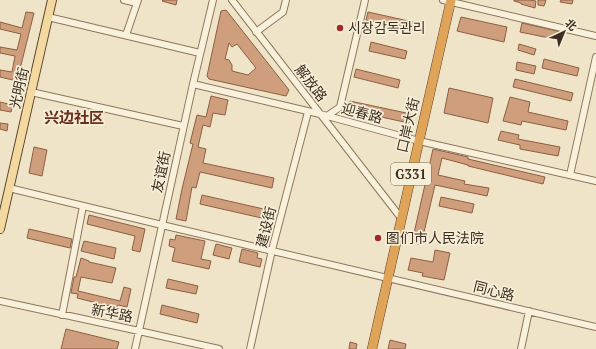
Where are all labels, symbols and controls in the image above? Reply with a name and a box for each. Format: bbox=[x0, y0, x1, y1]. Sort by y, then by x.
north arrow bbox=[544, 12, 584, 52]
text: 北 bbox=[562, 16, 580, 34]
place label: 시장감독관리 bbox=[348, 18, 425, 37]
marker: 시장감독관리 bbox=[335, 23, 345, 33]
street label: 解放路 bbox=[291, 60, 332, 105]
street label: 光明街 bbox=[5, 65, 32, 110]
street label: 口岸大街 bbox=[392, 95, 423, 154]
street label: 迎春路 bbox=[339, 98, 385, 127]
district label: 兴边社区 bbox=[44, 107, 104, 127]
street label: 友谊街 bbox=[147, 149, 174, 194]
road number: G331 bbox=[391, 163, 431, 185]
street label: 建设街 bbox=[251, 204, 280, 250]
place label: 图们市人民法院 bbox=[386, 228, 484, 247]
marker: 图们市人民法院 bbox=[373, 233, 383, 243]
street label: 同心路 bbox=[471, 276, 517, 305]
street label: 新华路 bbox=[90, 299, 135, 326]

